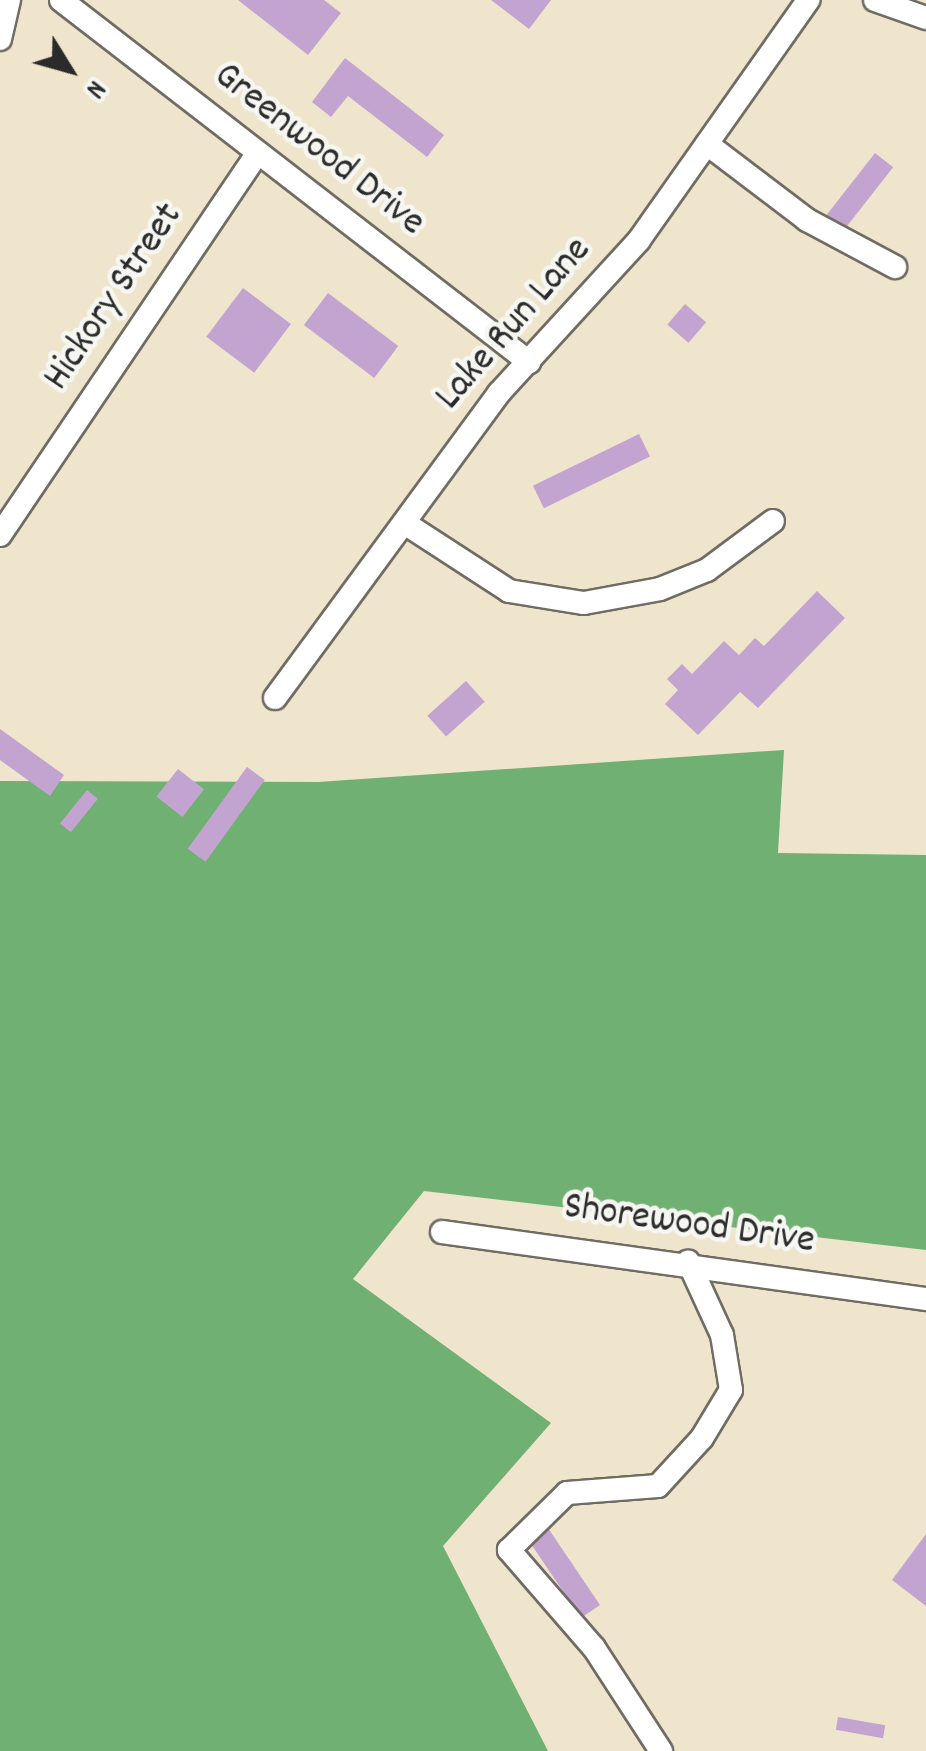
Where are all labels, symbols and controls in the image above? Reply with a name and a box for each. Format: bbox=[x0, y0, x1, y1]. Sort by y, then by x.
north arrow bbox=[20, 20, 120, 120]
street label: Greenwood Drive bbox=[203, 54, 433, 248]
text: N bbox=[74, 70, 114, 106]
street label: Hickory Street bbox=[35, 195, 195, 401]
street label: Lake Run Lane bbox=[427, 229, 603, 421]
street label: Shorewood Drive bbox=[561, 1185, 817, 1267]

